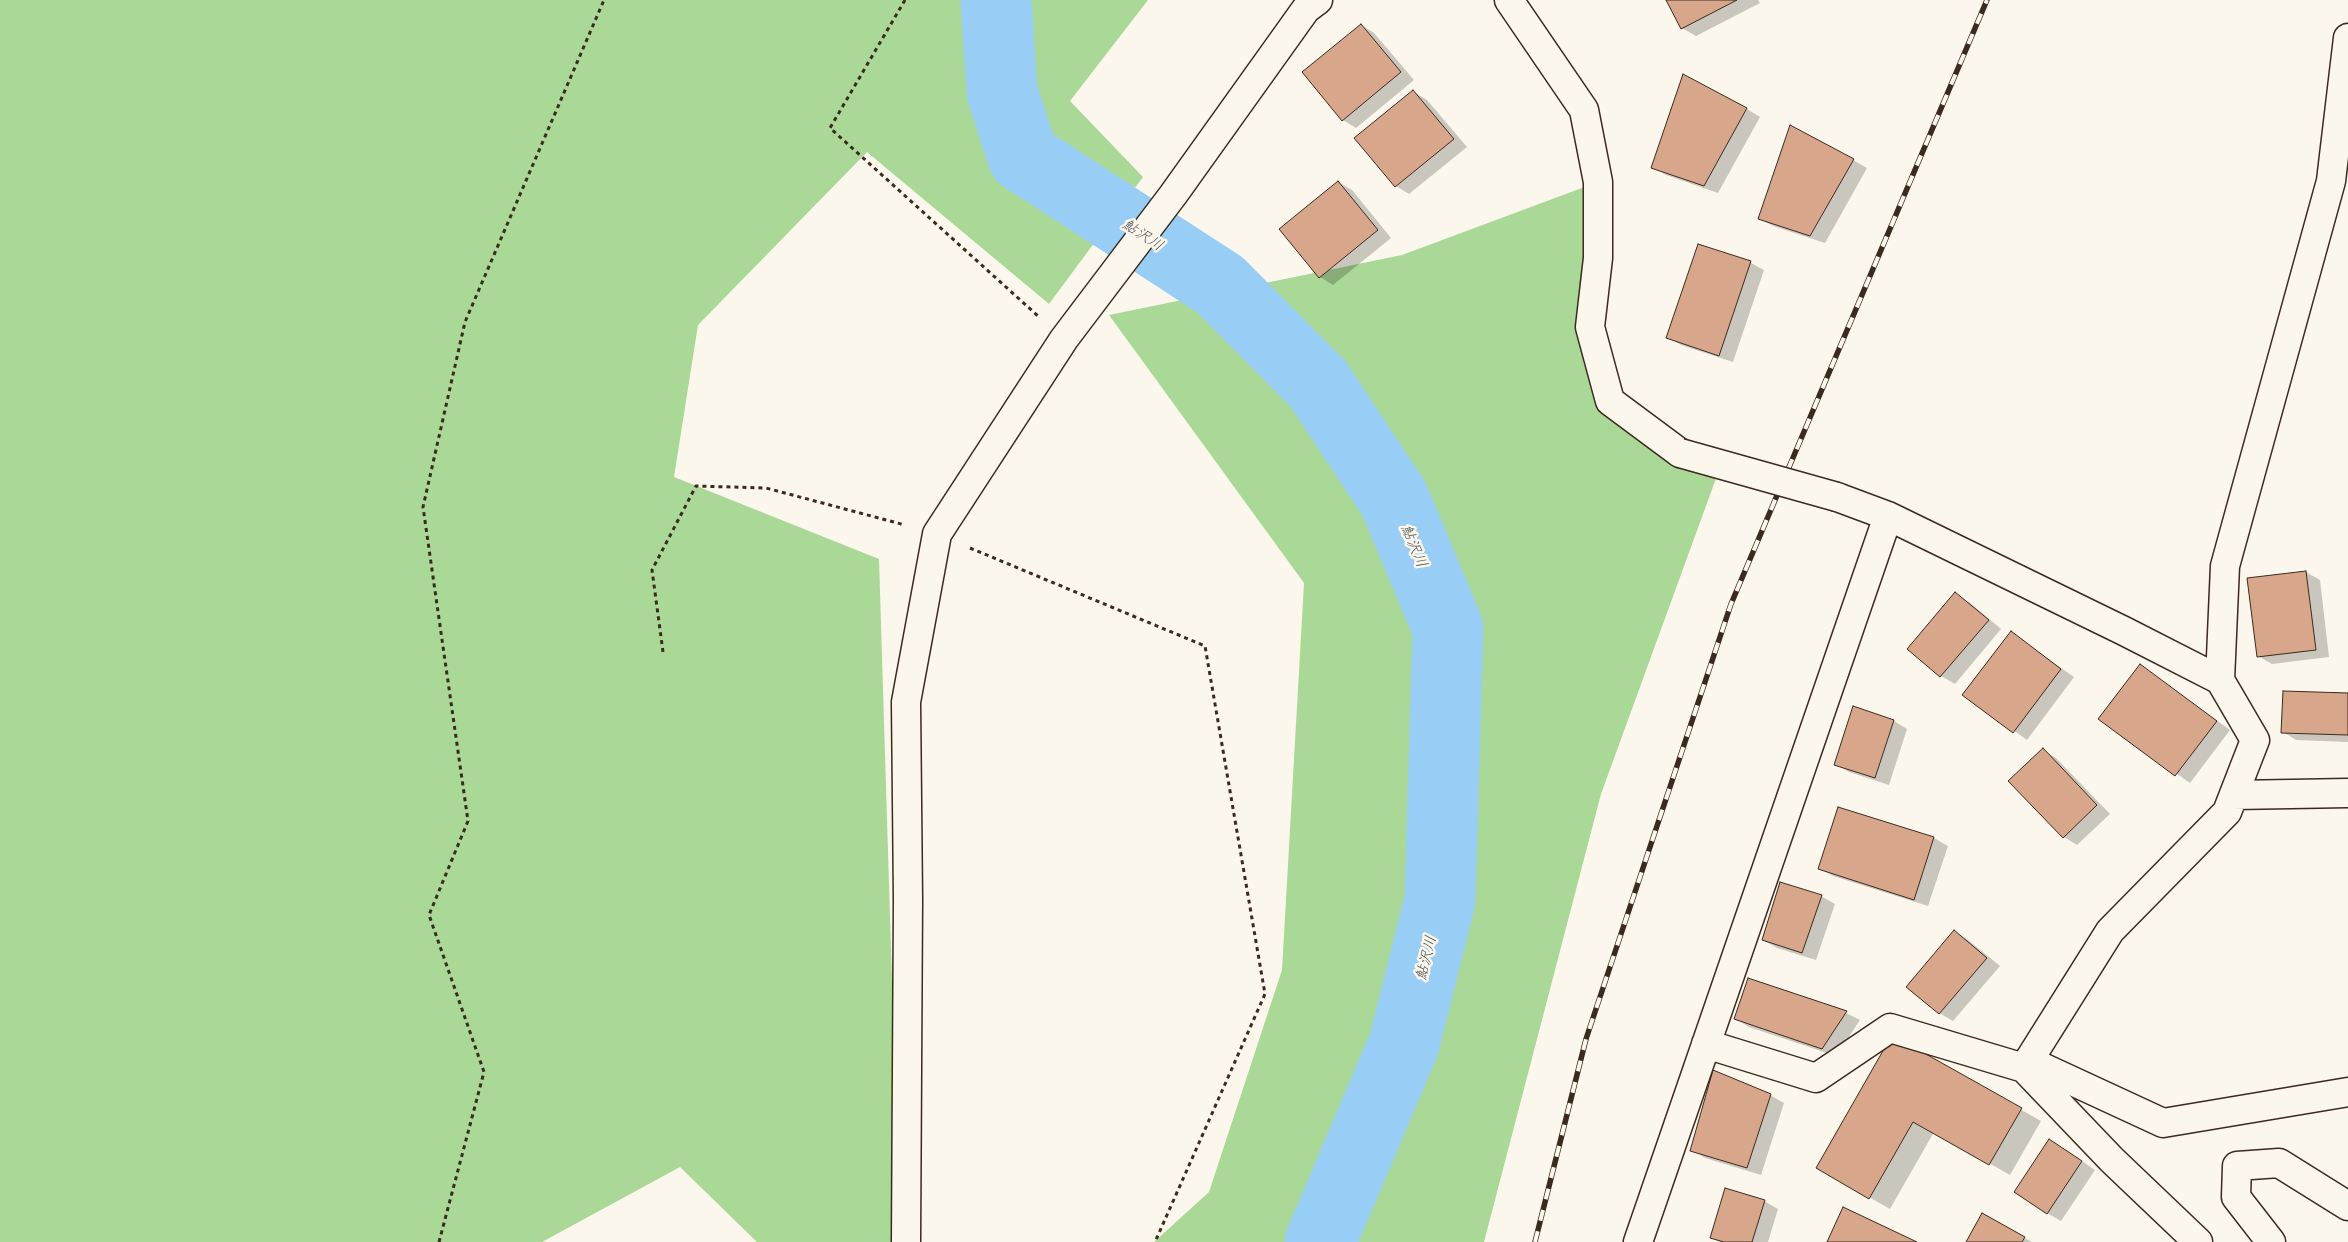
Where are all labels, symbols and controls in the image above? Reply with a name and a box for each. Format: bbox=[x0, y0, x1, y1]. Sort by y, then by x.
water label: 鮎沢川 bbox=[1119, 215, 1167, 255]
water label: 鮎沢川 bbox=[1397, 522, 1431, 570]
water label: 鮎沢川 bbox=[1412, 934, 1440, 982]

